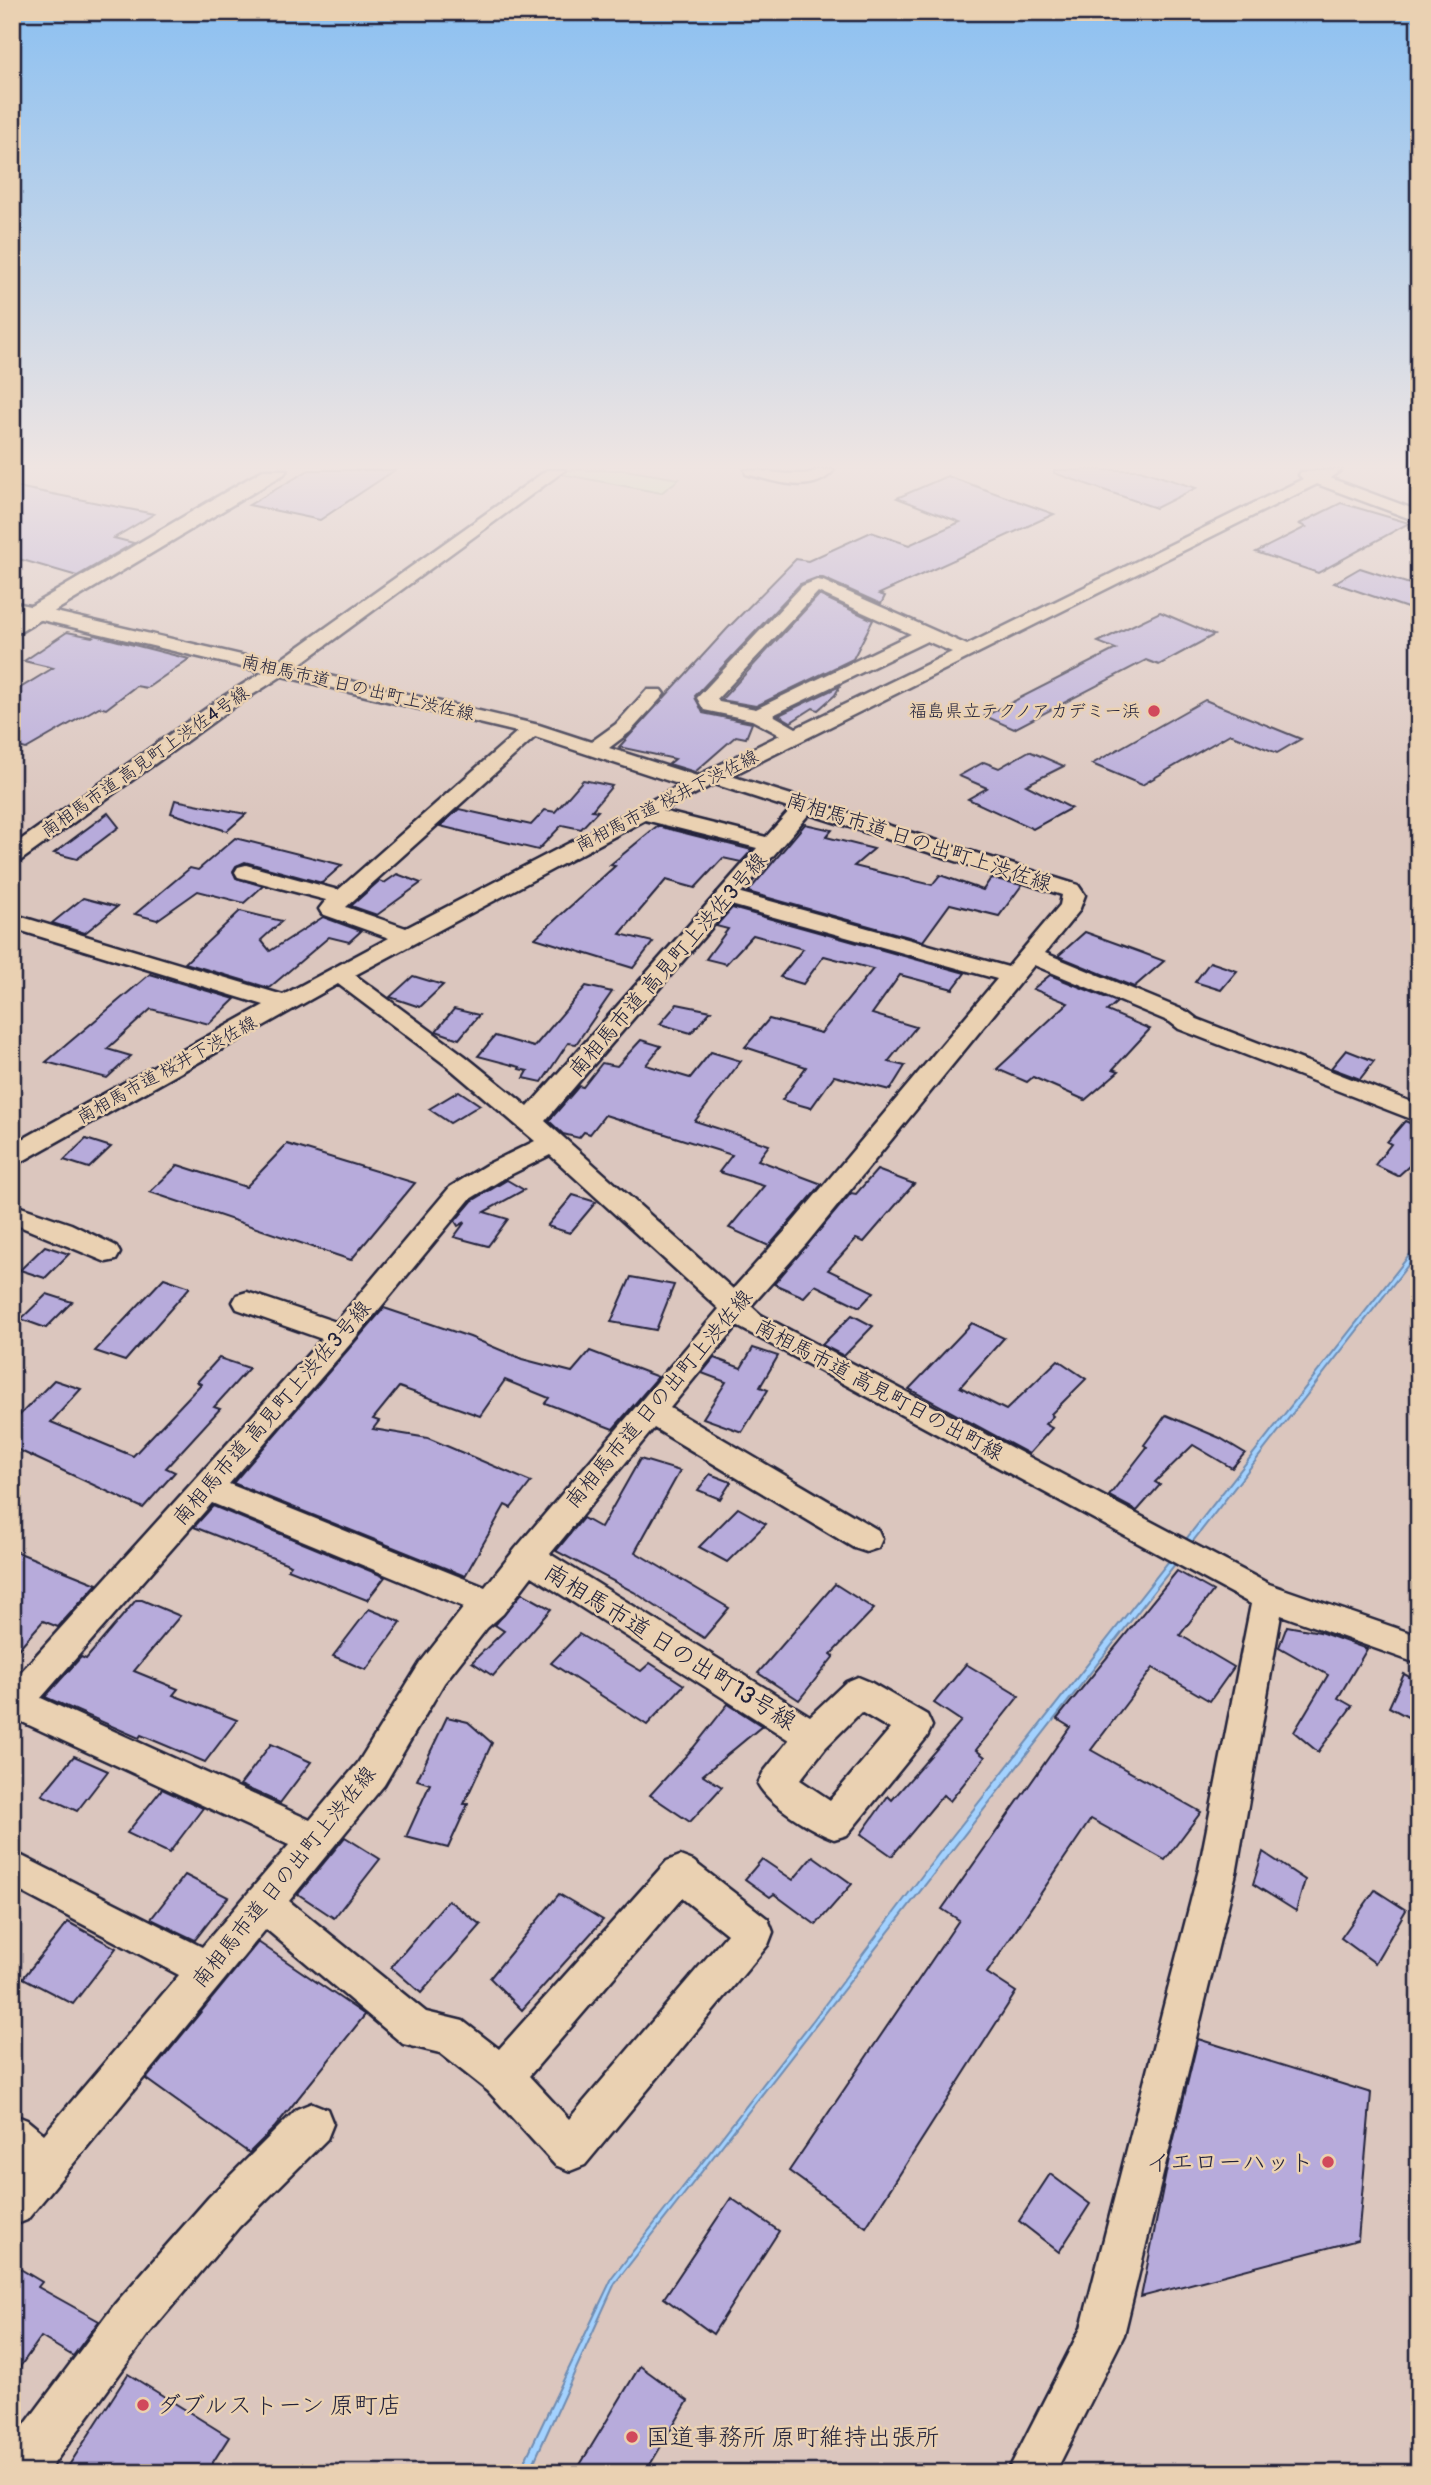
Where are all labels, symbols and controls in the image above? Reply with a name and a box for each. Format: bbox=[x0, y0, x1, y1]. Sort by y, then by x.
street label: 南相馬市道 日の出町上渋佐線 bbox=[240, 650, 476, 726]
street label: 南相馬市道 高見町上渋佐4号線 bbox=[37, 681, 253, 843]
place label: 福島県立テクノアカデミー浜 bbox=[909, 700, 1140, 723]
marker: 福島県立テクノアカデミー浜 bbox=[1146, 703, 1162, 719]
street label: 南相馬市道 桜井下渋佐線 bbox=[572, 745, 762, 857]
street label: 南相馬市道 日の出町上渋佐線 bbox=[783, 786, 1055, 898]
street label: 南相馬市道 高見町上渋佐3号線 bbox=[563, 847, 773, 1083]
street label: 南相馬市道 桜井下渋佐線 bbox=[73, 1011, 261, 1129]
street label: 南相馬市道 日の出町上渋佐線 bbox=[559, 1284, 759, 1514]
street label: 南相馬市道 高見町上渋佐3号線 bbox=[167, 1295, 377, 1531]
street label: 南相馬市道 高見町日の出町線 bbox=[750, 1313, 1008, 1467]
street label: 南相馬市道 日の出町13号線 bbox=[539, 1557, 801, 1737]
street label: 南相馬市道 日の出町上渋佐線 bbox=[186, 1761, 382, 1993]
place label: イエローハット bbox=[1146, 2148, 1314, 2177]
marker: イエローハット bbox=[1320, 2154, 1336, 2170]
place label: ダブルストーン 原町店 bbox=[157, 2391, 402, 2420]
marker: ダブルストーン 原町店 bbox=[135, 2397, 151, 2413]
place label: 国道事務所 原町維持出張所 bbox=[646, 2423, 939, 2452]
marker: 国道事務所 原町維持出張所 bbox=[624, 2429, 640, 2445]

